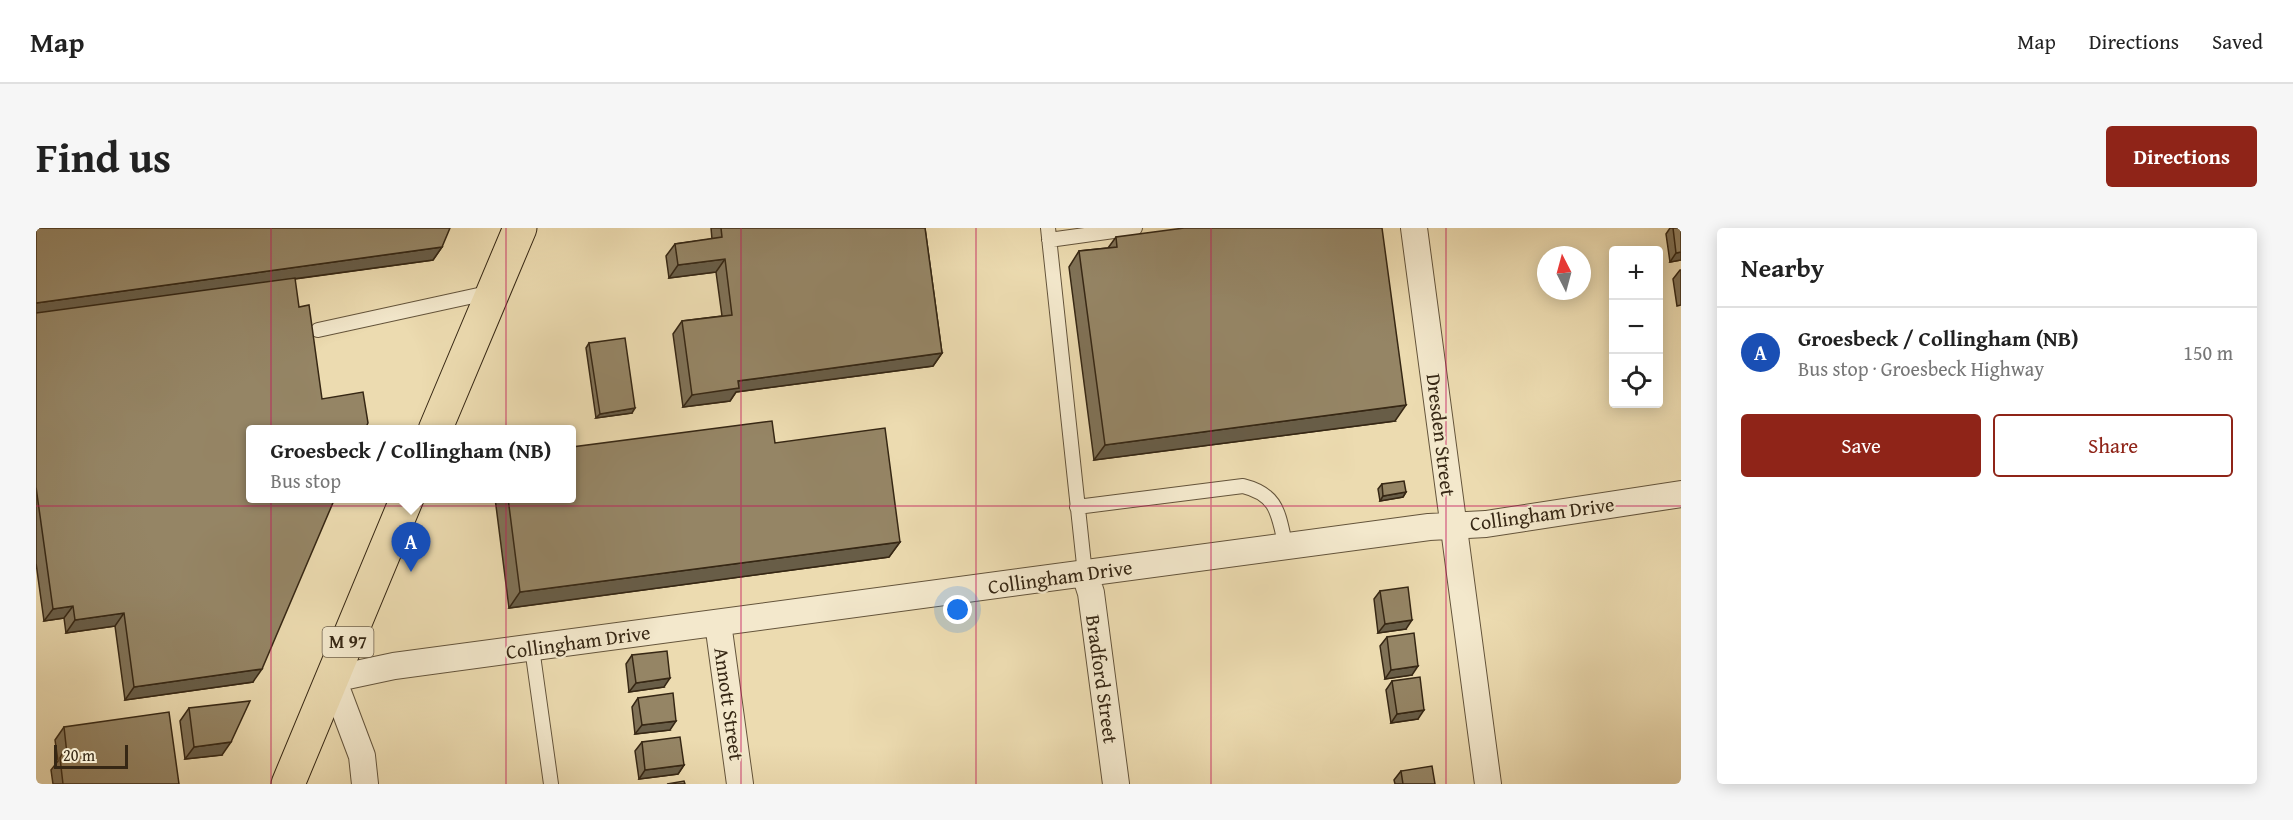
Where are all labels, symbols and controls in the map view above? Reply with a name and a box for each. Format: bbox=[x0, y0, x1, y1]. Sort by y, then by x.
text: Map bbox=[30, 21, 84, 62]
text: Map bbox=[2017, 26, 2056, 57]
text: Directions bbox=[2089, 26, 2179, 57]
text: Saved bbox=[2212, 26, 2263, 57]
text: Find us bbox=[36, 126, 171, 187]
button: Directions bbox=[2106, 126, 2257, 187]
north arrow bbox=[1537, 246, 1591, 300]
map controls bbox=[1609, 246, 1663, 408]
button: + bbox=[1609, 246, 1663, 300]
text: Nearby bbox=[1741, 248, 1824, 287]
button: − bbox=[1609, 300, 1663, 354]
text: Groesbeck / Collingham (NB) bbox=[1798, 322, 2079, 354]
text: A bbox=[1754, 338, 1767, 367]
text: 150 m bbox=[2183, 338, 2233, 367]
button: locate bbox=[1609, 354, 1663, 408]
text: Bus stop · Groesbeck Highway bbox=[1798, 354, 2044, 383]
street label: Dresden Street bbox=[1420, 372, 1463, 498]
button: Save bbox=[1741, 414, 1981, 477]
button: Share bbox=[1993, 414, 2233, 477]
popup bbox=[246, 425, 576, 503]
text: Groesbeck / Collingham (NB) bbox=[271, 434, 551, 466]
text: Bus stop bbox=[271, 466, 341, 495]
street label: Collingham Drive bbox=[1468, 489, 1616, 538]
pin: A bbox=[392, 522, 430, 572]
street label: Collingham Drive bbox=[986, 552, 1134, 601]
your location bbox=[943, 595, 972, 624]
street label: Bradford Street bbox=[1079, 613, 1126, 745]
street label: Collingham Drive bbox=[504, 617, 652, 666]
road number: M 97 bbox=[322, 627, 374, 657]
street label: Annott Street bbox=[707, 646, 752, 762]
scale bar bbox=[54, 742, 128, 770]
text: 20 m bbox=[63, 743, 95, 767]

